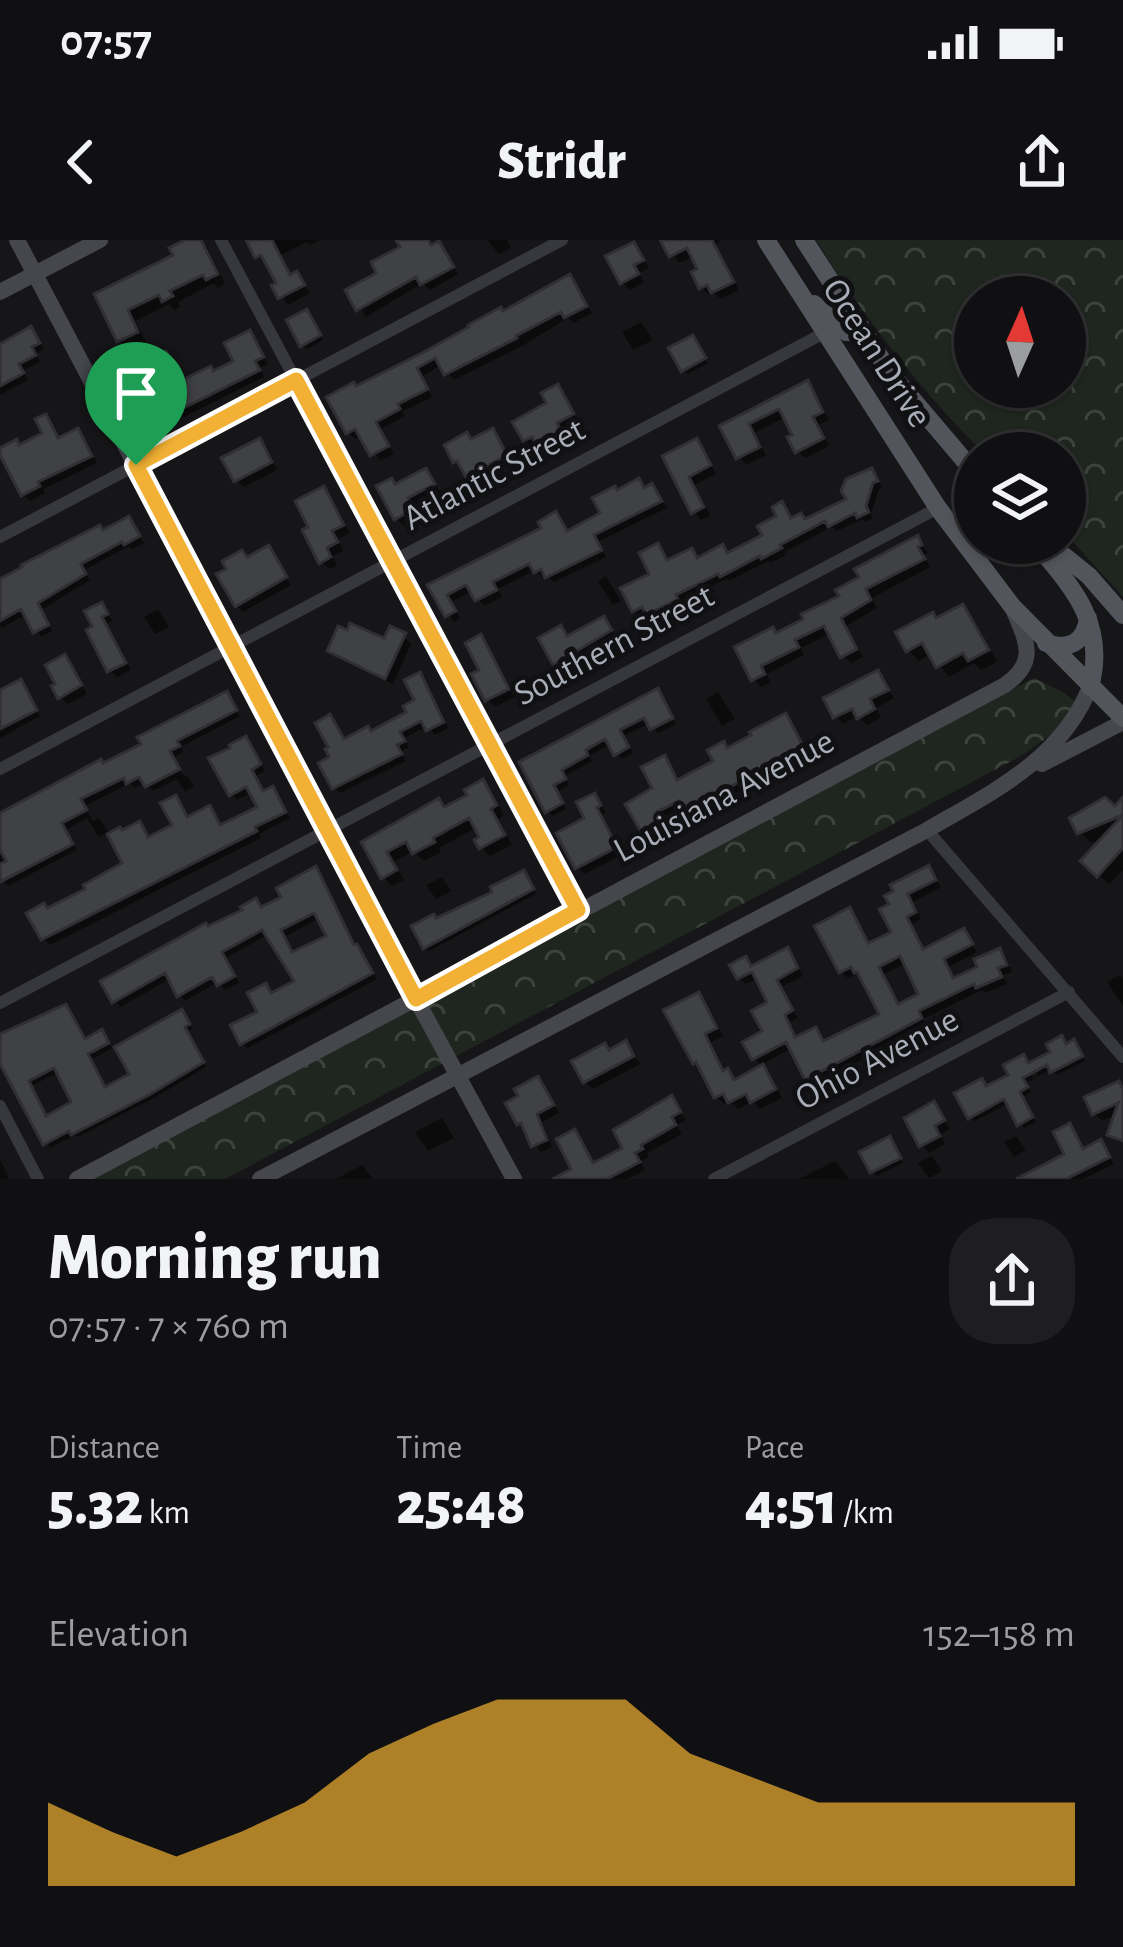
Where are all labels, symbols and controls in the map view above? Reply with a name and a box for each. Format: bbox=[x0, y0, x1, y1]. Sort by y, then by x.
text: 07:57 bbox=[60, 19, 152, 64]
icon: back bbox=[48, 129, 114, 195]
icon: share bbox=[1009, 129, 1075, 195]
text: Stridr bbox=[497, 135, 626, 189]
street label: Ocean Drive bbox=[816, 272, 938, 434]
north arrow bbox=[954, 276, 1086, 408]
map controls bbox=[954, 276, 1086, 564]
pin bbox=[85, 342, 187, 465]
icon: arrive bbox=[103, 360, 169, 426]
street label: Atlantic Street bbox=[397, 411, 591, 537]
button: layers bbox=[954, 432, 1086, 564]
street label: Southern Street bbox=[508, 577, 720, 713]
street label: Louisiana Avenue bbox=[608, 723, 840, 869]
street label: Ohio Avenue bbox=[790, 1001, 964, 1117]
button: share bbox=[949, 1218, 1075, 1344]
text: Morning run bbox=[48, 1225, 382, 1291]
text: 07:57 · 7 × 760 m bbox=[48, 1307, 289, 1346]
text: Distance bbox=[48, 1432, 160, 1465]
text: Time bbox=[396, 1432, 462, 1465]
text: Pace bbox=[745, 1432, 804, 1465]
text: 5.32 bbox=[48, 1475, 143, 1535]
text: 25:48 bbox=[396, 1475, 526, 1535]
text: 4:51 bbox=[745, 1475, 838, 1535]
text: km bbox=[143, 1497, 190, 1530]
text: /km bbox=[838, 1497, 894, 1530]
text: Elevation bbox=[48, 1615, 189, 1654]
text: 152–158 m bbox=[923, 1615, 1075, 1654]

